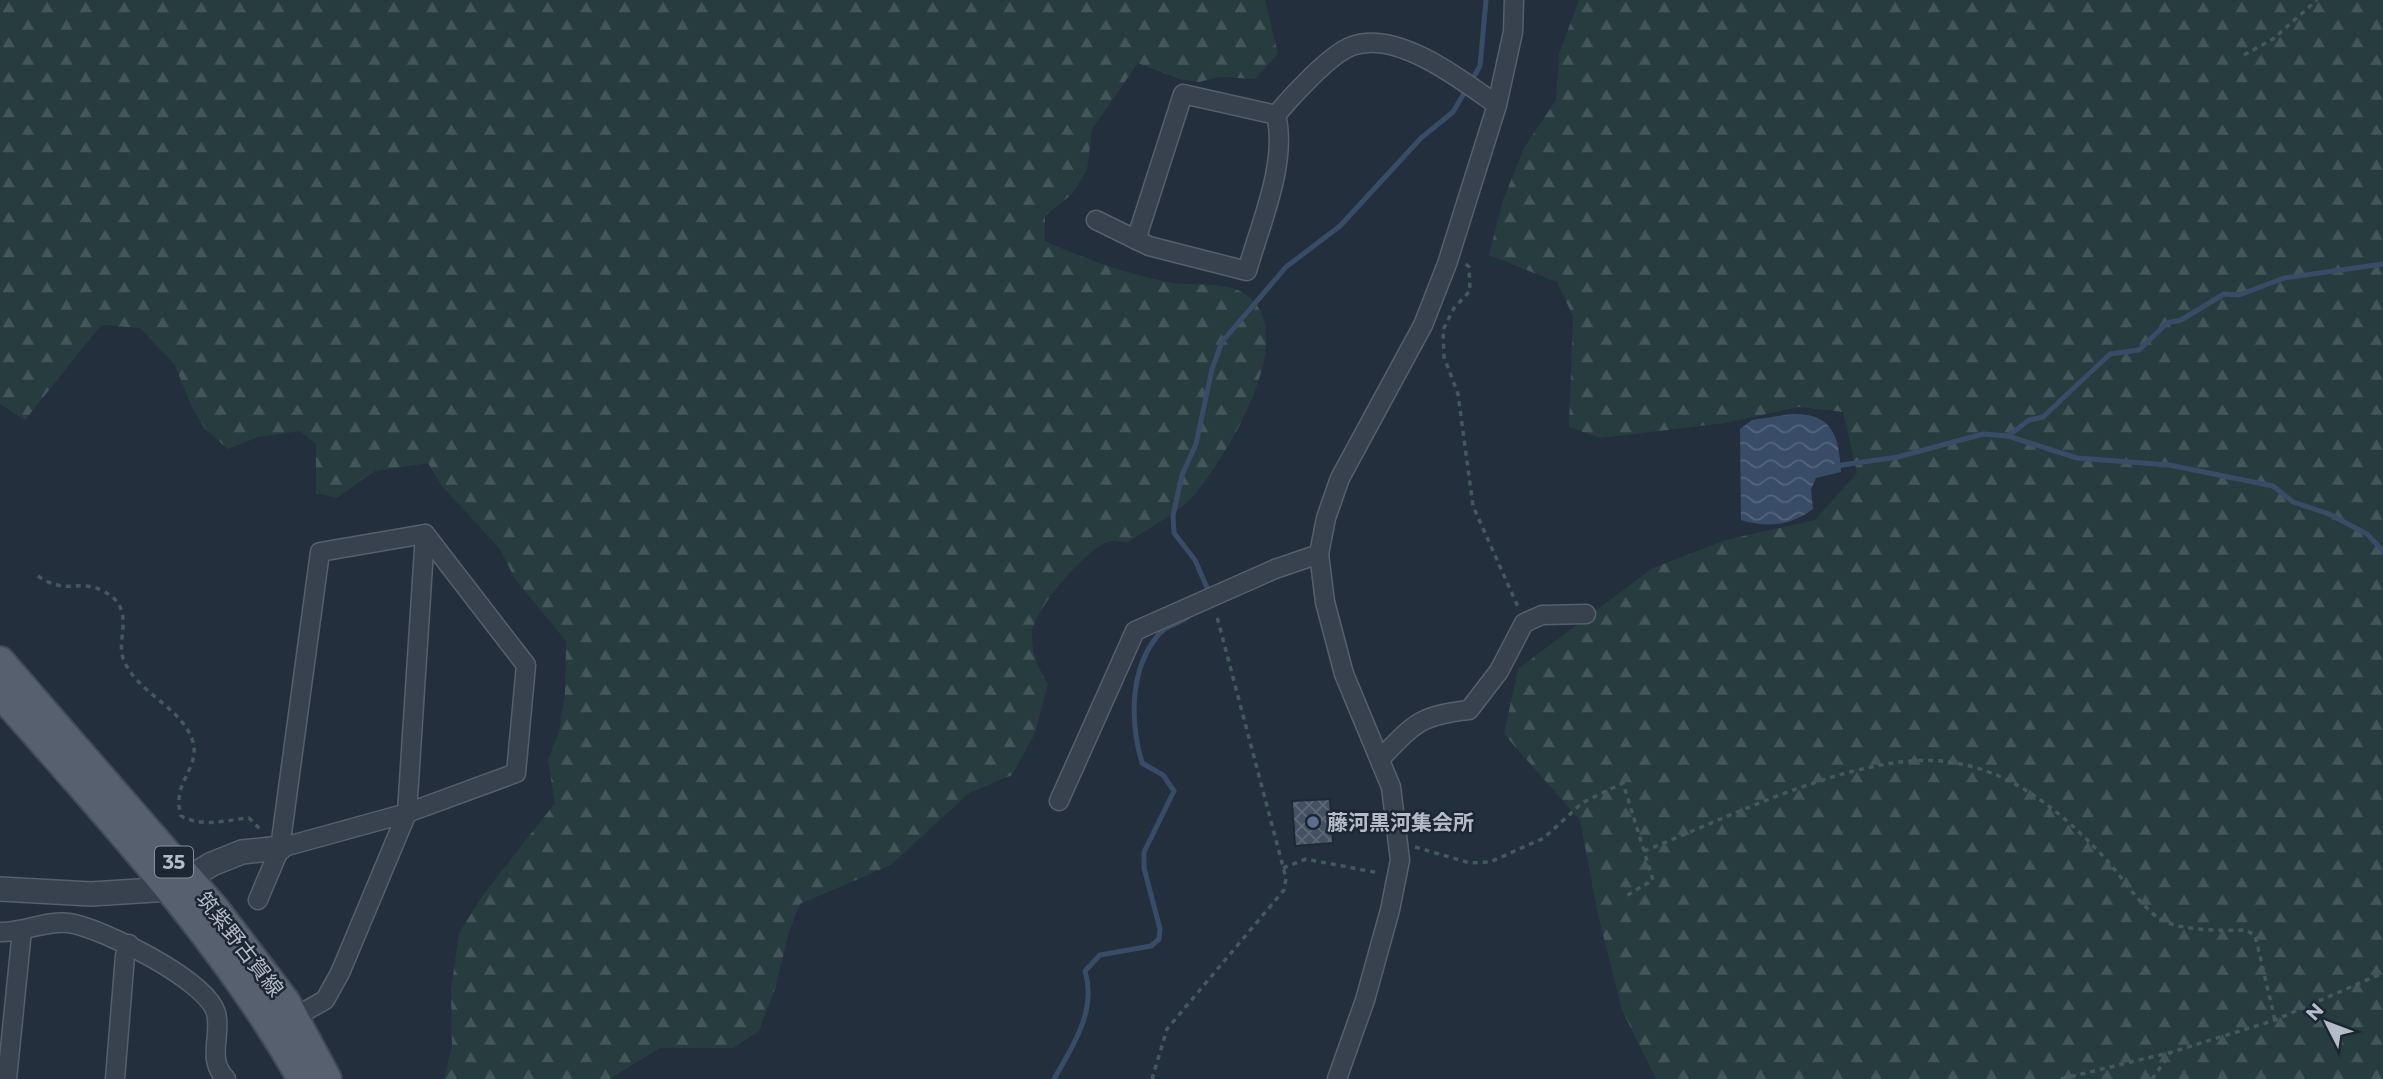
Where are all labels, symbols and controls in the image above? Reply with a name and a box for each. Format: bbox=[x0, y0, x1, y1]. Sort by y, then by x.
place label: 藤河黒河集会所 bbox=[1327, 810, 1474, 835]
marker: 藤河黒河集会所 bbox=[1305, 814, 1321, 830]
road number: 35 bbox=[155, 846, 193, 877]
street label: 筑紫野古賀線 bbox=[191, 887, 289, 1001]
north arrow bbox=[2292, 988, 2362, 1058]
text: N bbox=[2301, 999, 2328, 1025]

